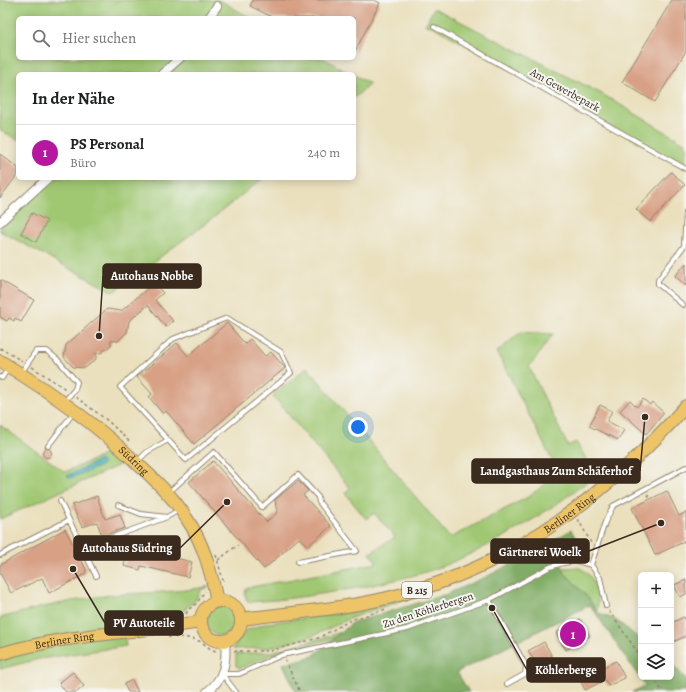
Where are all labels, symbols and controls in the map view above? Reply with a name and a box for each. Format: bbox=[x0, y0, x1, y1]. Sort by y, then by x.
search box bbox=[16, 16, 356, 60]
icon: search bbox=[30, 27, 52, 49]
text: Hier suchen bbox=[62, 28, 136, 48]
street label: Am Gewerbepark bbox=[527, 64, 603, 116]
text: In der Nähe bbox=[32, 87, 115, 110]
text: PS Personal bbox=[70, 134, 144, 154]
text: 1 bbox=[43, 144, 47, 161]
text: 240 m bbox=[308, 144, 340, 161]
text: Büro bbox=[70, 154, 96, 171]
callout: Autohaus Nobbe bbox=[103, 264, 201, 288]
text: Autohaus Nobbe bbox=[110, 268, 194, 284]
your location bbox=[348, 417, 368, 437]
street label: Südring bbox=[115, 442, 153, 479]
callout: Landgasthaus Zum Schäferhof bbox=[472, 459, 640, 483]
text: Landgasthaus Zum Schäferhof bbox=[480, 463, 634, 479]
street label: Berliner Ring bbox=[540, 489, 598, 537]
callout: Autohaus Südring bbox=[74, 536, 180, 560]
callout: Gärtnerei Woelk bbox=[491, 539, 589, 563]
text: Autohaus Südring bbox=[81, 540, 173, 556]
text: Gärtnerei Woelk bbox=[499, 544, 582, 560]
map controls bbox=[638, 572, 674, 680]
button: + bbox=[638, 572, 674, 608]
road number: B 215 bbox=[402, 582, 432, 598]
street label: Zu den Köhlerbergen bbox=[381, 588, 475, 632]
button: − bbox=[638, 608, 674, 644]
callout: PV Autoteile bbox=[105, 611, 183, 635]
text: PV Autoteile bbox=[113, 615, 175, 631]
pin: 1 bbox=[560, 619, 586, 649]
street label: Berliner Ring bbox=[33, 628, 96, 652]
button: layers bbox=[638, 644, 674, 680]
callout: Köhlerberge bbox=[527, 658, 605, 682]
text: Köhlerberge bbox=[535, 662, 597, 678]

